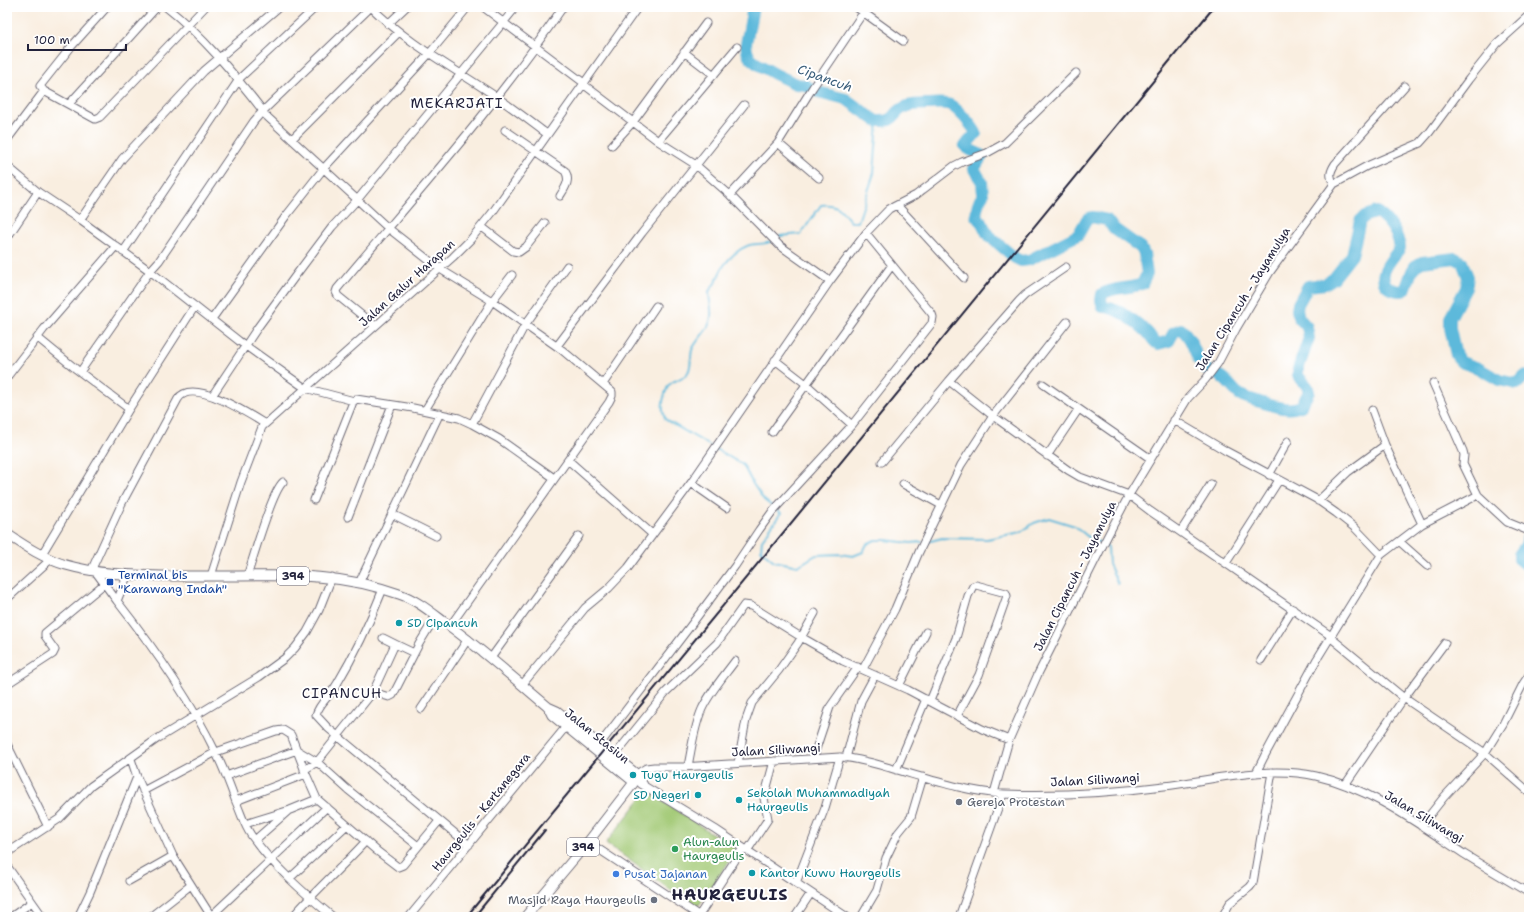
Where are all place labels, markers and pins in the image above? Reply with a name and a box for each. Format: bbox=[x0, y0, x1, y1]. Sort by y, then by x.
place label: Terminal bis "Karawang Indah" bbox=[118, 567, 227, 597]
marker: Terminal bis "Karawang Indah" bbox=[105, 577, 115, 587]
place label: SD Cipancuh bbox=[407, 615, 478, 631]
marker: SD Cipancuh bbox=[394, 618, 404, 628]
place label: Tugu Haurgeulis bbox=[641, 767, 734, 783]
marker: Tugu Haurgeulis bbox=[628, 770, 638, 780]
place label: Sekolah Muhammadiyah Haurgeulis bbox=[747, 785, 890, 815]
place label: SD Negeri bbox=[633, 787, 690, 803]
marker: SD Negeri bbox=[693, 790, 703, 800]
place label: Gereja Protestan bbox=[967, 794, 1065, 810]
marker: Sekolah Muhammadiyah Haurgeulis bbox=[734, 795, 744, 805]
marker: Gereja Protestan bbox=[954, 797, 964, 807]
place label: Alun-alun Haurgeulis bbox=[683, 834, 745, 864]
marker: Alun-alun Haurgeulis bbox=[670, 844, 680, 854]
place label: Kantor Kuwu Haurgeulis bbox=[760, 865, 901, 881]
place label: Pusat Jajanan bbox=[624, 866, 707, 882]
marker: Kantor Kuwu Haurgeulis bbox=[747, 868, 757, 878]
marker: Pusat Jajanan bbox=[611, 869, 621, 879]
place label: Masjid Raya Haurgeulis bbox=[508, 892, 646, 908]
marker: Masjid Raya Haurgeulis bbox=[649, 895, 659, 905]

